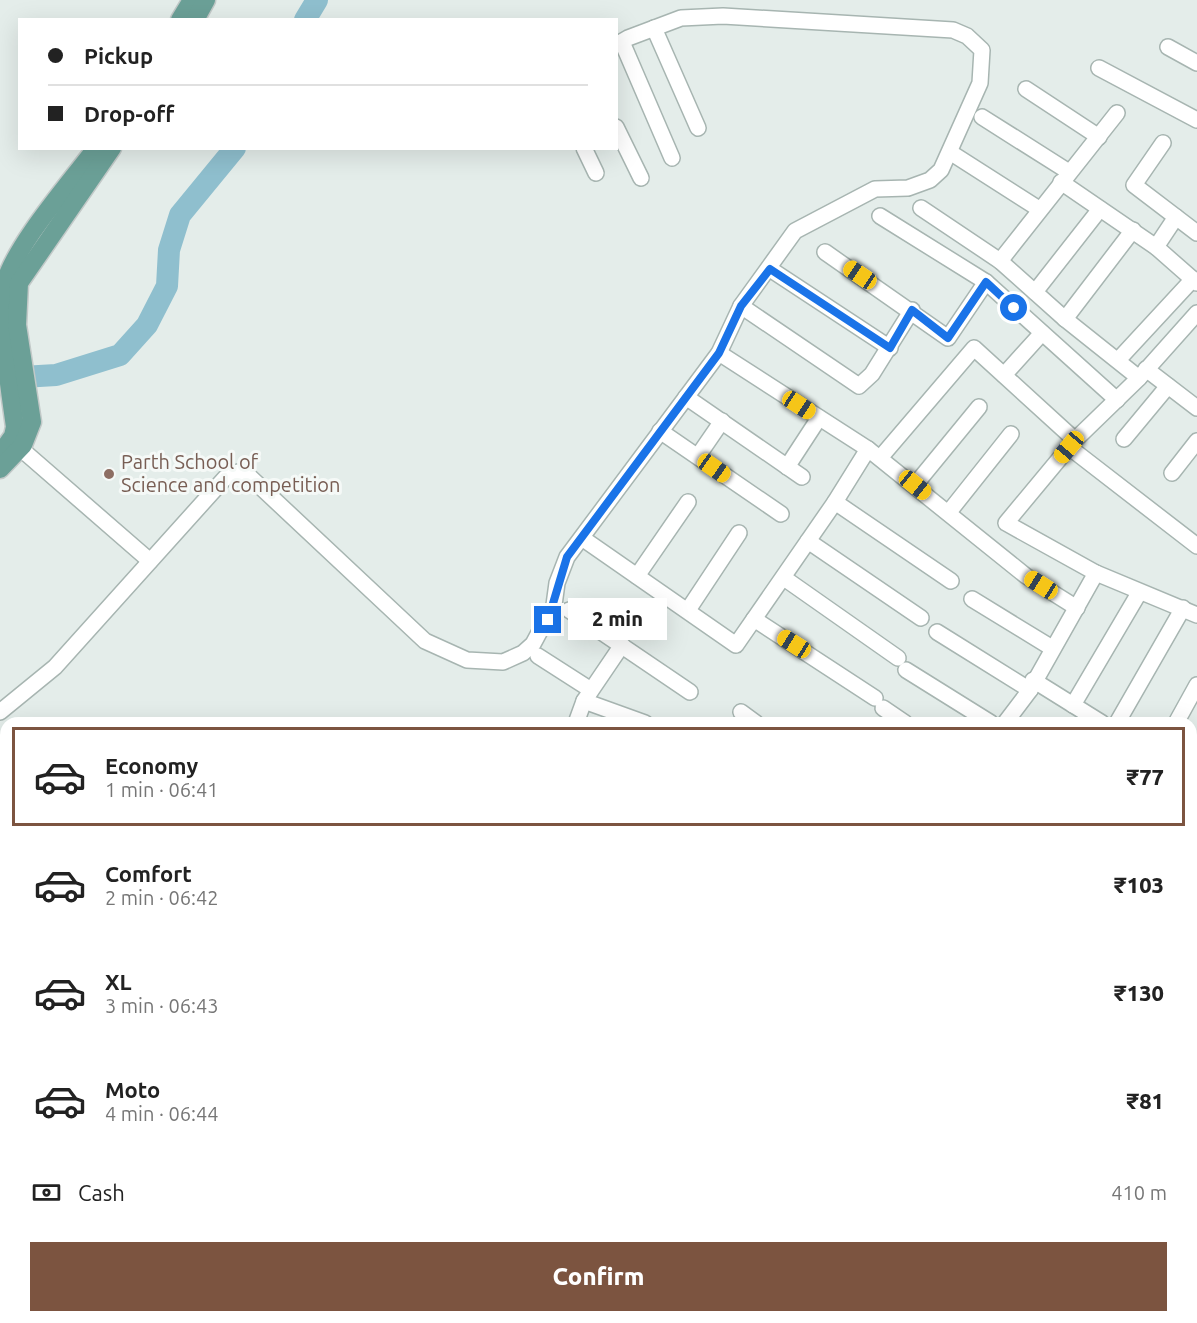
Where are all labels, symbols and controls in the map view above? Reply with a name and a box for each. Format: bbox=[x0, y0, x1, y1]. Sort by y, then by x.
text: Pickup bbox=[84, 43, 153, 68]
text: Drop-off bbox=[84, 101, 174, 126]
car bbox=[840, 257, 880, 293]
route start bbox=[1000, 294, 1027, 321]
car bbox=[779, 388, 819, 422]
car bbox=[1051, 427, 1087, 467]
place label: Parth School of Science and competition bbox=[121, 450, 340, 496]
car bbox=[694, 450, 734, 486]
marker: Parth School of Science and competition bbox=[102, 467, 116, 481]
car bbox=[895, 467, 935, 503]
car bbox=[1021, 568, 1061, 602]
callout: 2 min bbox=[569, 599, 668, 641]
route end bbox=[534, 606, 561, 633]
text: 2 min bbox=[592, 607, 643, 630]
car bbox=[774, 627, 814, 661]
icon: car bbox=[33, 750, 87, 804]
text: Economy bbox=[105, 753, 198, 778]
text: ₹77 bbox=[1127, 764, 1164, 789]
text: 1 min · 06:41 bbox=[105, 778, 219, 801]
icon: car bbox=[33, 858, 87, 912]
text: Comfort bbox=[105, 861, 192, 886]
text: ₹103 bbox=[1114, 872, 1164, 897]
text: 2 min · 06:42 bbox=[105, 886, 219, 909]
icon: car bbox=[33, 966, 87, 1020]
text: XL bbox=[105, 969, 132, 994]
text: ₹130 bbox=[1114, 980, 1164, 1005]
text: 3 min · 06:43 bbox=[105, 994, 219, 1017]
icon: car bbox=[33, 1074, 87, 1128]
text: Moto bbox=[105, 1077, 160, 1102]
text: ₹81 bbox=[1127, 1088, 1164, 1113]
text: 4 min · 06:44 bbox=[105, 1102, 219, 1125]
icon: cash bbox=[30, 1176, 63, 1209]
text: Cash bbox=[78, 1180, 125, 1205]
text: 410 m bbox=[1111, 1181, 1167, 1204]
button: Confirm bbox=[30, 1242, 1167, 1311]

